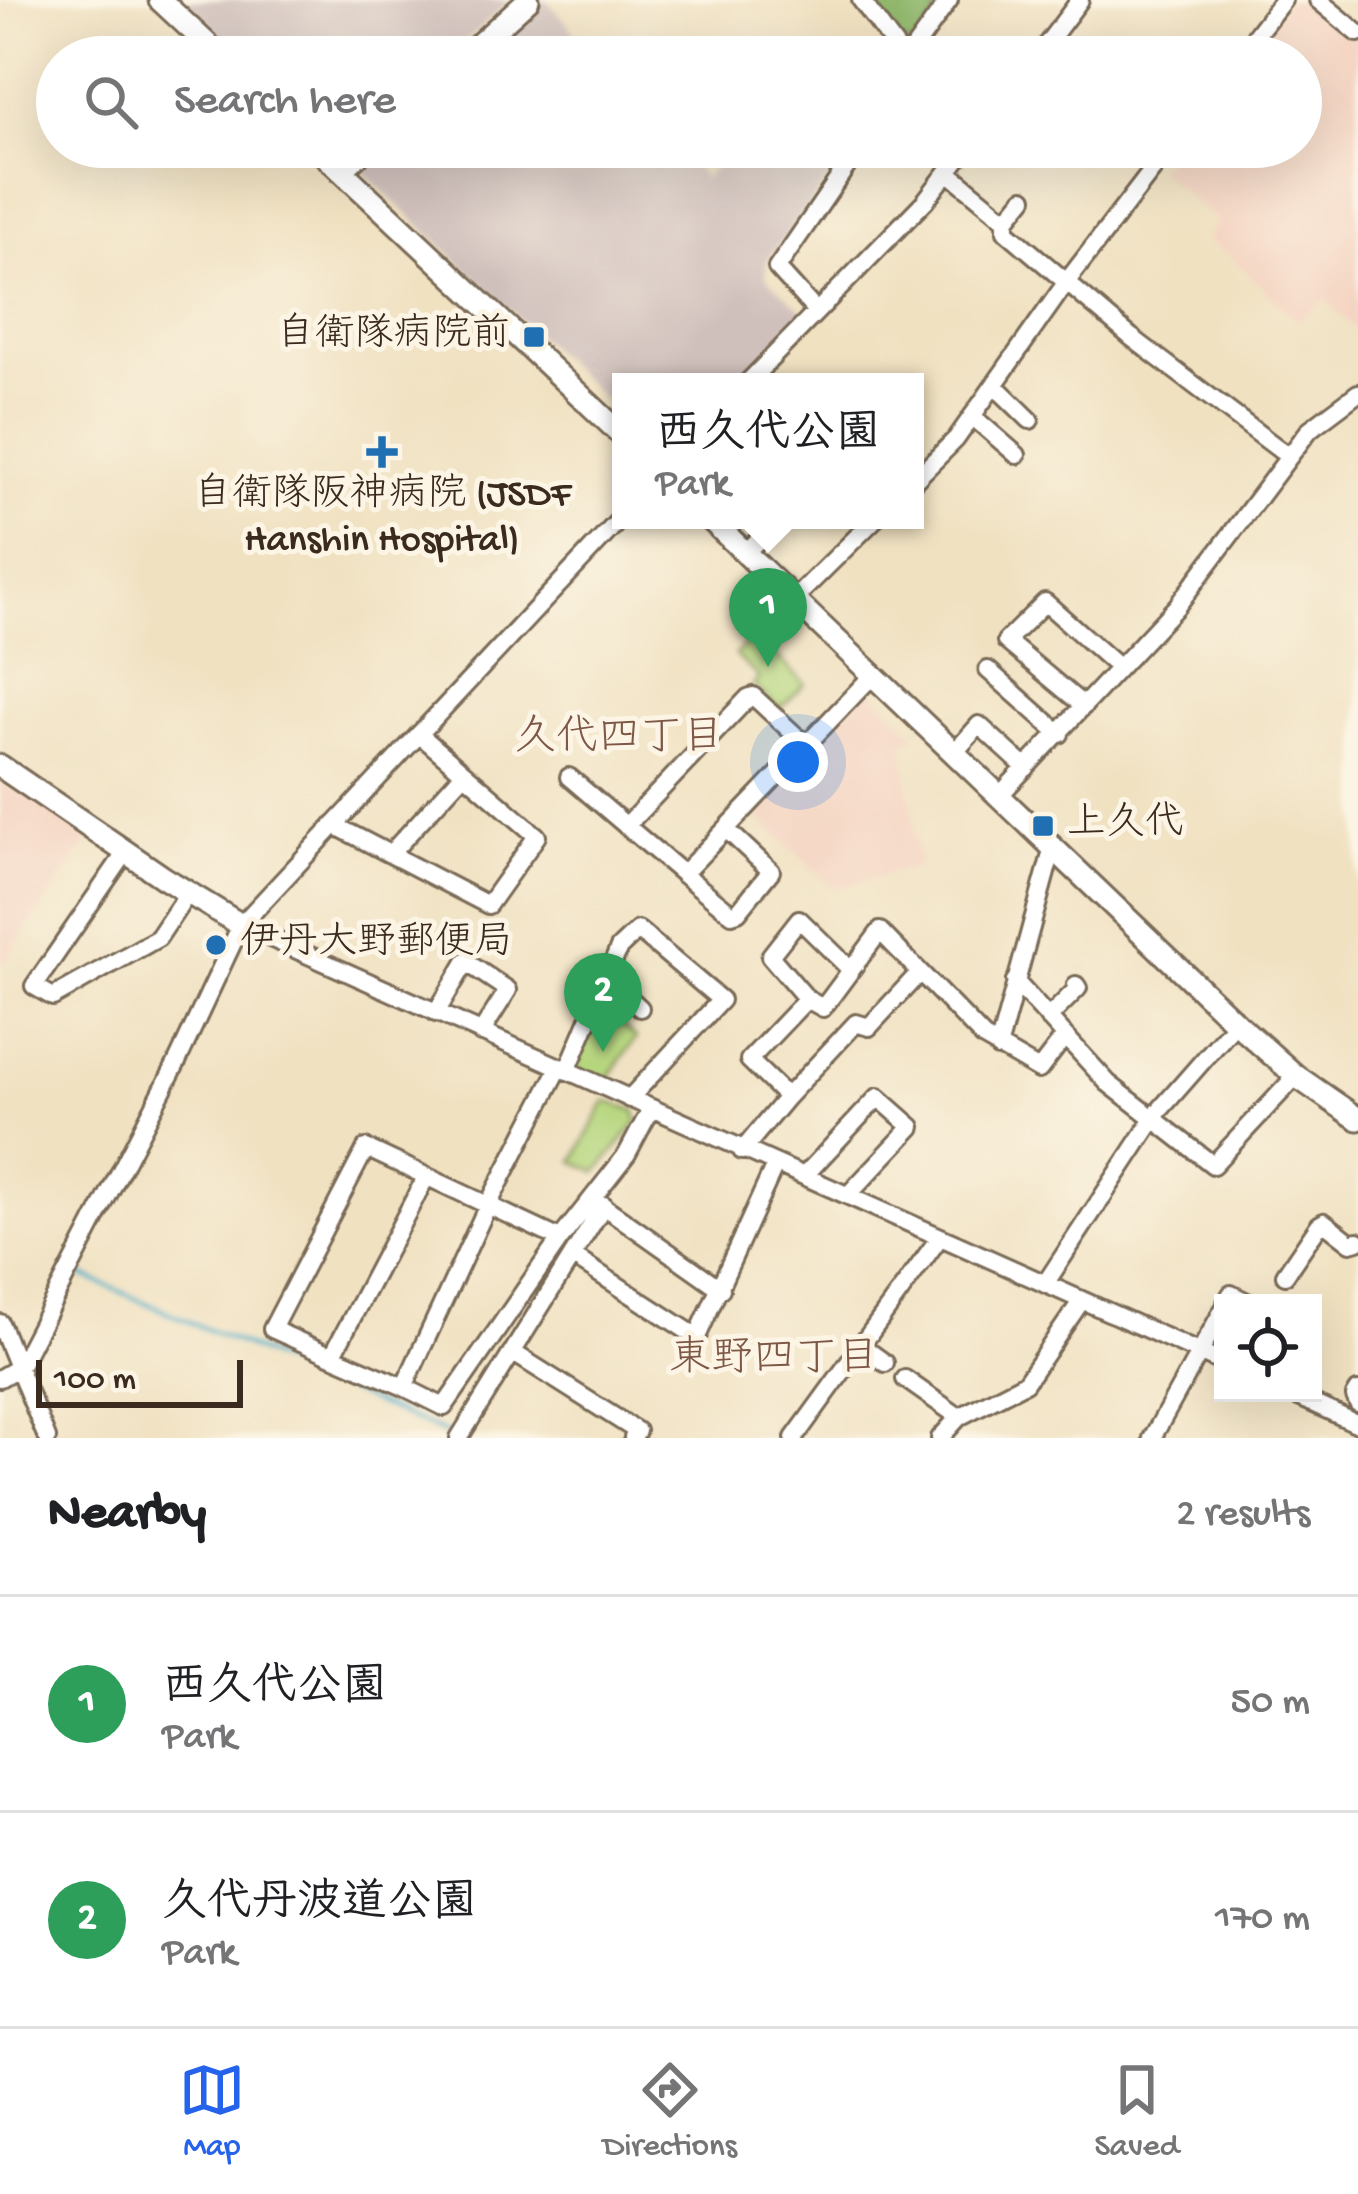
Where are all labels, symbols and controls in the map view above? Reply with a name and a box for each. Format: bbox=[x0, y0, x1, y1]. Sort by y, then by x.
search box bbox=[36, 36, 1322, 168]
icon: search bbox=[78, 69, 144, 135]
text: Search here bbox=[174, 76, 396, 129]
place label: 自衛隊病院前 bbox=[276, 312, 510, 360]
marker: 自衛隊病院前 bbox=[521, 324, 547, 350]
popup bbox=[612, 373, 924, 529]
text: 西久代公園 bbox=[655, 410, 881, 463]
marker: 自衛隊阪神病院 (JSDF Hanshin Hospital) bbox=[366, 436, 398, 468]
text: Park bbox=[655, 463, 730, 509]
place label: 自衛隊阪神病院 (JSDF Hanshin Hospital) bbox=[193, 472, 573, 565]
pin: 1 bbox=[729, 568, 807, 667]
district label: 久代四丁目 bbox=[514, 714, 724, 765]
your location bbox=[768, 732, 828, 792]
place label: 上久代 bbox=[1067, 801, 1184, 849]
marker: 上久代 bbox=[1030, 813, 1056, 839]
place label: 伊丹大野郵便局 bbox=[240, 921, 513, 968]
marker: 伊丹大野郵便局 bbox=[203, 932, 229, 958]
pin: 2 bbox=[564, 953, 642, 1052]
map controls bbox=[1214, 1294, 1322, 1402]
button: locate bbox=[1214, 1294, 1322, 1402]
district label: 東野四丁目 bbox=[669, 1334, 879, 1386]
scale bar bbox=[36, 1354, 243, 1407]
text: 100 m bbox=[54, 1362, 136, 1400]
text: Nearby bbox=[48, 1486, 206, 1546]
text: 2 results bbox=[1176, 1493, 1310, 1539]
text: 西久代公園 bbox=[162, 1663, 387, 1716]
text: 1 bbox=[79, 1681, 95, 1727]
text: 50 m bbox=[1230, 1681, 1310, 1727]
text: Park bbox=[162, 1716, 236, 1762]
text: 久代丹波道公園 bbox=[162, 1879, 477, 1932]
text: 2 bbox=[77, 1897, 97, 1943]
text: 170 m bbox=[1215, 1897, 1310, 1943]
text: Park bbox=[162, 1932, 236, 1978]
tab: Map bbox=[179, 2057, 245, 2167]
tab: Directions bbox=[603, 2057, 737, 2167]
tab: Saved bbox=[1095, 2057, 1179, 2167]

